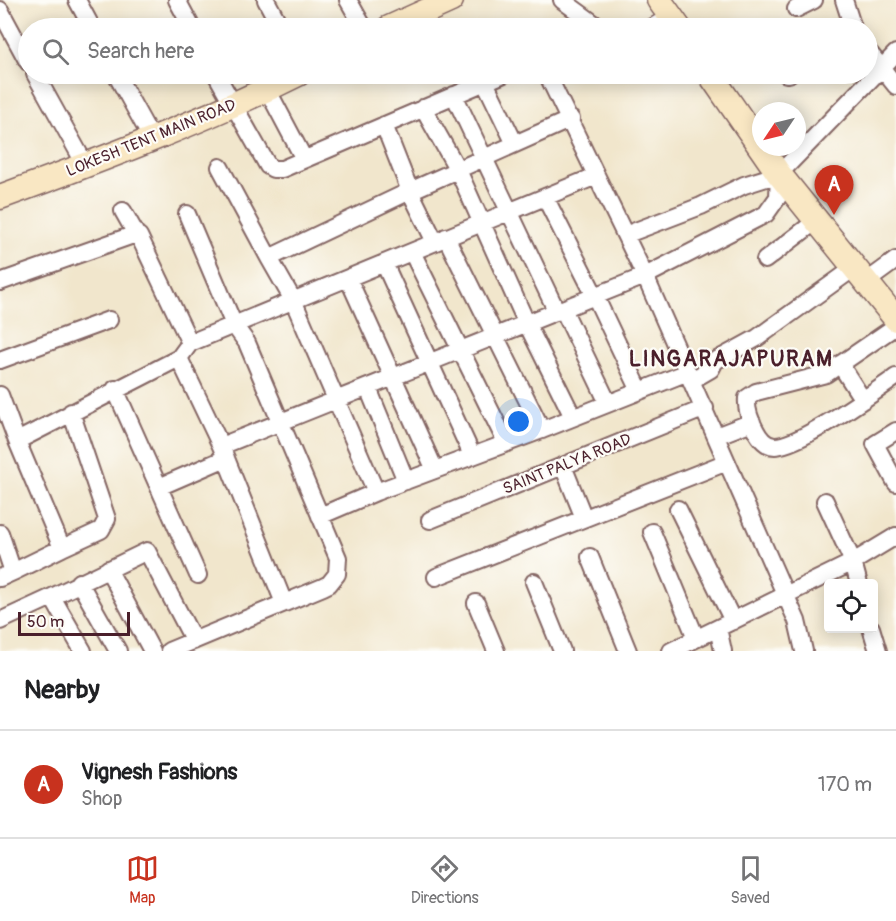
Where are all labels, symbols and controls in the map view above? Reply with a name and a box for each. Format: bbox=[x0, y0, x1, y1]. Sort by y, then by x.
search box bbox=[18, 18, 878, 84]
icon: search bbox=[39, 35, 72, 68]
text: Search here bbox=[87, 37, 194, 65]
street label: LOKESH TENT MAIN ROAD bbox=[63, 95, 239, 181]
north arrow bbox=[752, 102, 806, 156]
pin: A bbox=[814, 166, 854, 215]
district label: LINGARAJAPURAM bbox=[629, 345, 833, 373]
your location bbox=[504, 407, 533, 436]
street label: SAINT PALYA ROAD bbox=[500, 429, 634, 499]
map controls bbox=[824, 579, 878, 633]
button: locate bbox=[824, 579, 878, 633]
scale bar bbox=[18, 609, 130, 636]
text: 50 m bbox=[27, 612, 64, 632]
text: Nearby bbox=[24, 674, 100, 706]
text: Vignesh Fashions bbox=[81, 758, 237, 786]
text: A bbox=[37, 772, 50, 797]
text: 170 m bbox=[818, 772, 872, 797]
text: Shop bbox=[81, 786, 122, 811]
tab: Map bbox=[126, 852, 159, 908]
tab: Directions bbox=[411, 852, 479, 908]
tab: Saved bbox=[730, 852, 770, 908]

